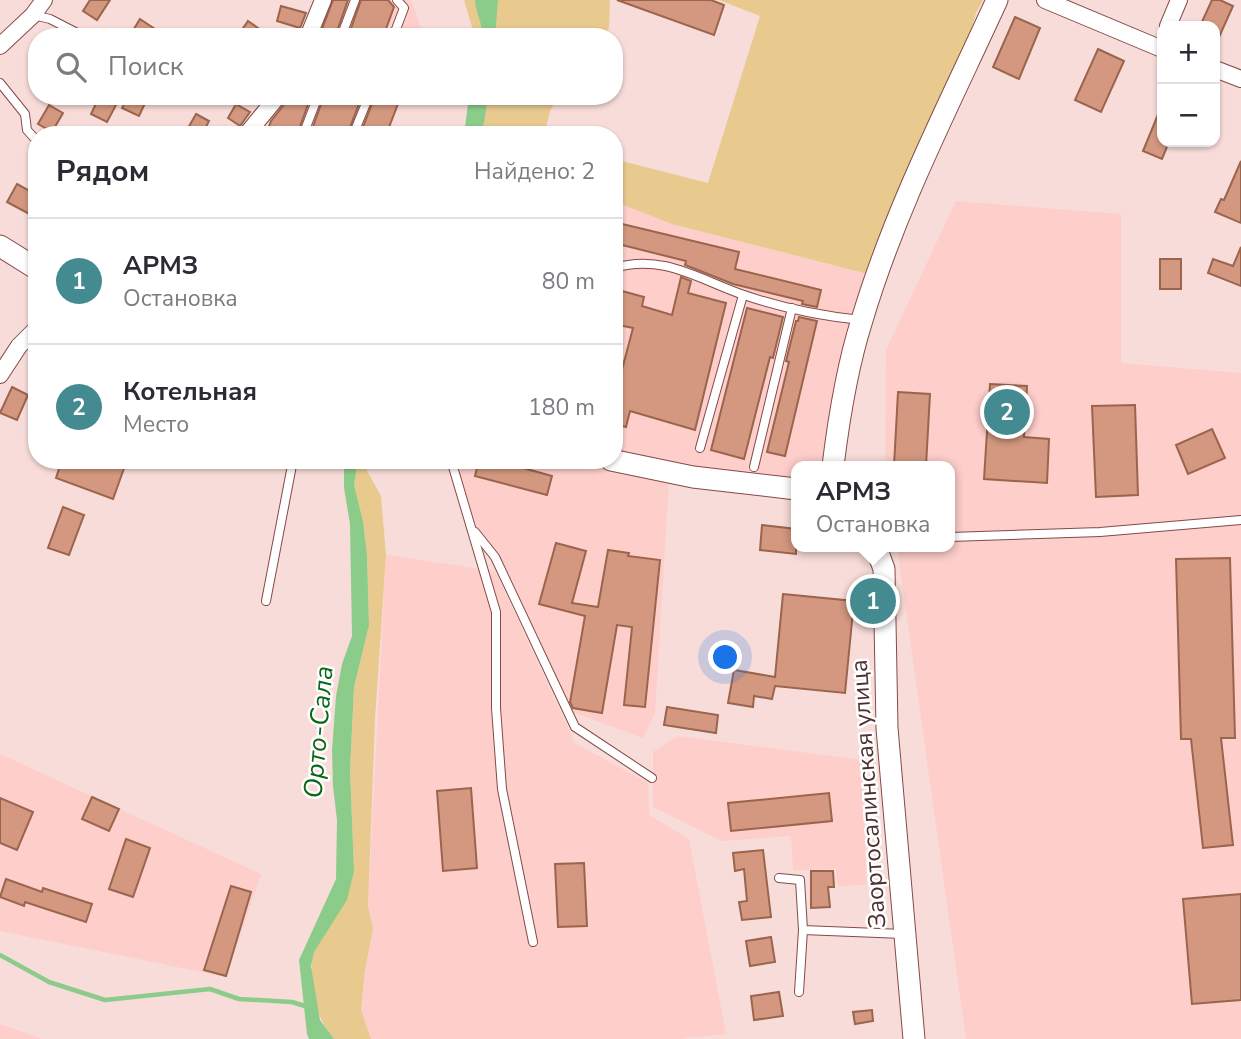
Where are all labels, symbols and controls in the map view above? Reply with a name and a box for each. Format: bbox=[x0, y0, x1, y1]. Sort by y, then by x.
map controls bbox=[1157, 21, 1220, 147]
button: + bbox=[1157, 21, 1220, 84]
search box bbox=[28, 28, 623, 105]
icon: search bbox=[52, 48, 90, 86]
text: Поиск bbox=[108, 49, 184, 84]
button: − bbox=[1157, 84, 1220, 147]
text: Рядом bbox=[56, 151, 149, 192]
text: Найдено: 2 bbox=[474, 156, 595, 187]
text: АРМЗ bbox=[123, 248, 198, 283]
text: 1 bbox=[72, 266, 86, 297]
text: 80 m bbox=[542, 266, 595, 297]
text: Остановка bbox=[123, 283, 238, 314]
text: Котельная bbox=[123, 374, 257, 409]
pin: 2 bbox=[984, 386, 1030, 438]
text: 2 bbox=[72, 392, 86, 423]
text: 180 m bbox=[528, 392, 595, 423]
text: Место bbox=[123, 409, 189, 440]
popup bbox=[791, 461, 955, 552]
text: АРМЗ bbox=[816, 474, 891, 509]
text: Остановка bbox=[816, 509, 930, 540]
pin: 1 bbox=[850, 575, 896, 627]
your location bbox=[708, 640, 742, 674]
street label: Заортосалинская улица bbox=[843, 658, 893, 930]
water label: Орто-Сала bbox=[295, 664, 342, 800]

